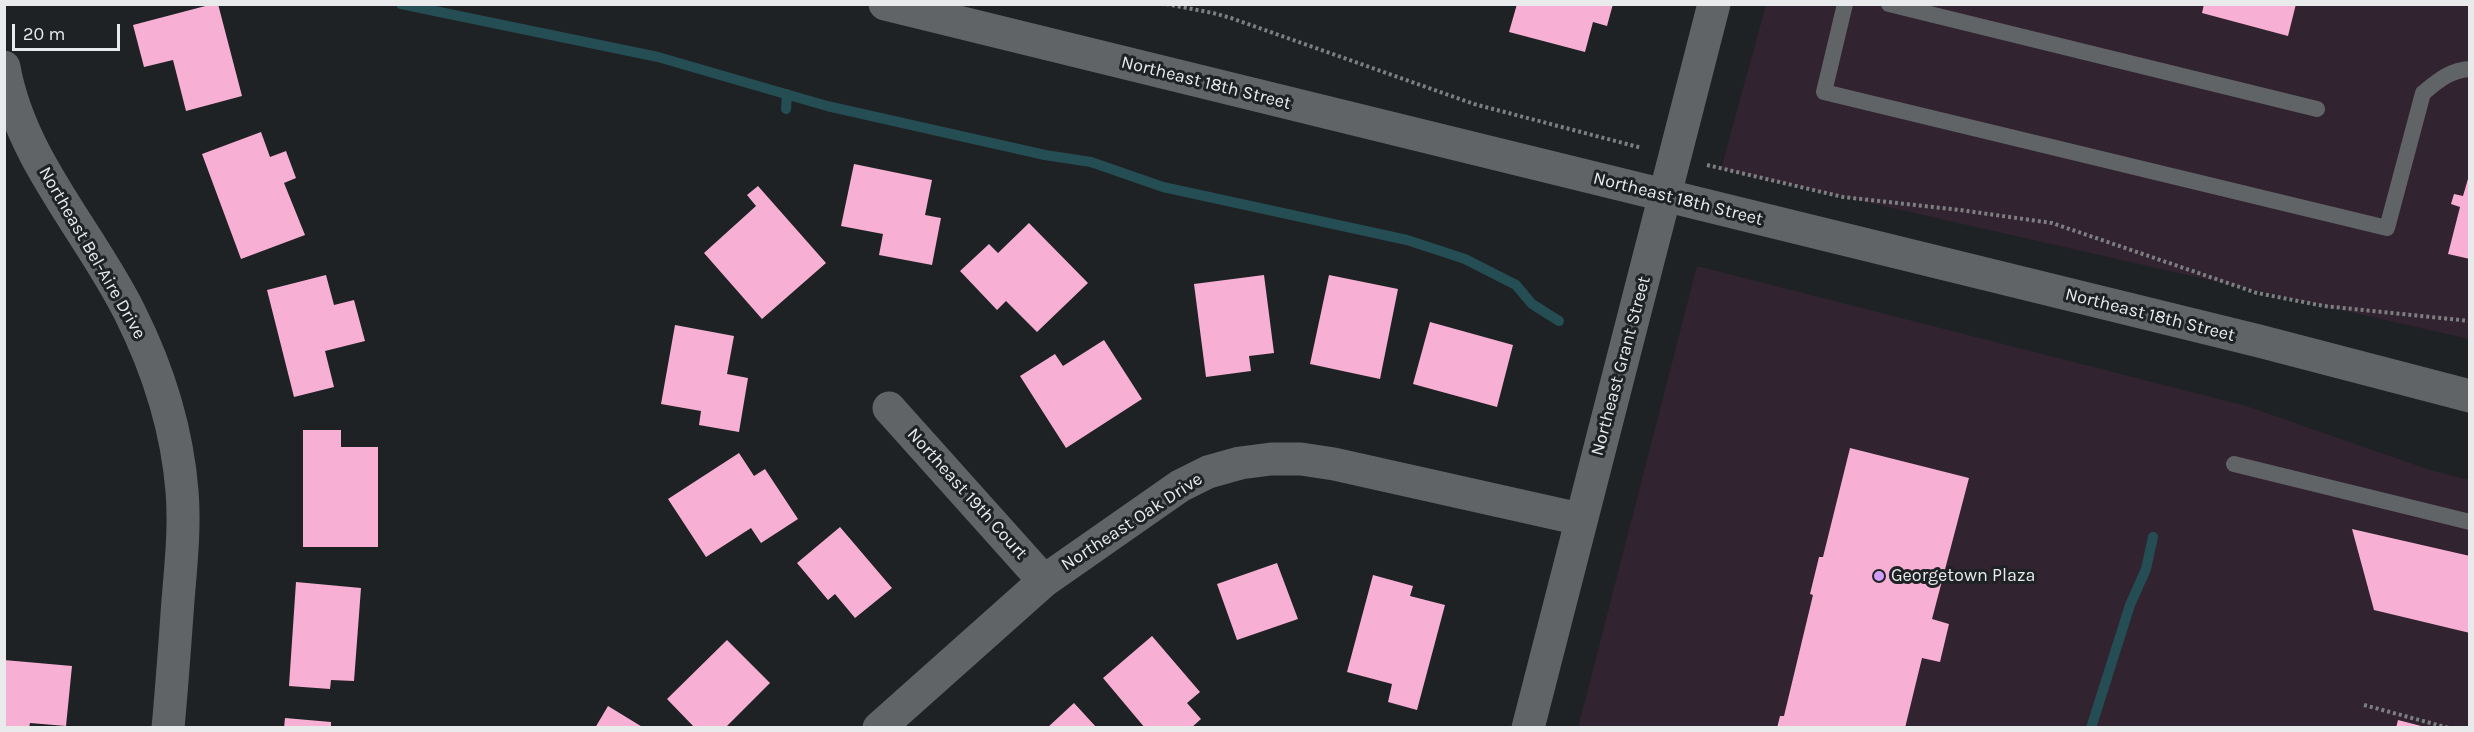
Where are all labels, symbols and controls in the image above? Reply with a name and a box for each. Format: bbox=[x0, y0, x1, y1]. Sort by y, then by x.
scale bar bbox=[15, 12, 123, 50]
text: 20 m bbox=[23, 23, 65, 45]
street label: Northeast 18th Street bbox=[1119, 51, 1293, 115]
street label: Northeast Bel-Aire Drive bbox=[34, 163, 150, 343]
street label: Northeast 18th Street bbox=[1591, 167, 1765, 231]
street label: Northeast Grant Street bbox=[1587, 274, 1655, 458]
street label: Northeast 18th Street bbox=[2063, 283, 2237, 347]
street label: Northeast 19th Court bbox=[902, 424, 1032, 564]
street label: Northeast Oak Drive bbox=[1057, 468, 1207, 576]
place label: Georgetown Plaza bbox=[1891, 565, 2035, 587]
marker: Georgetown Plaza bbox=[1872, 569, 1886, 583]

